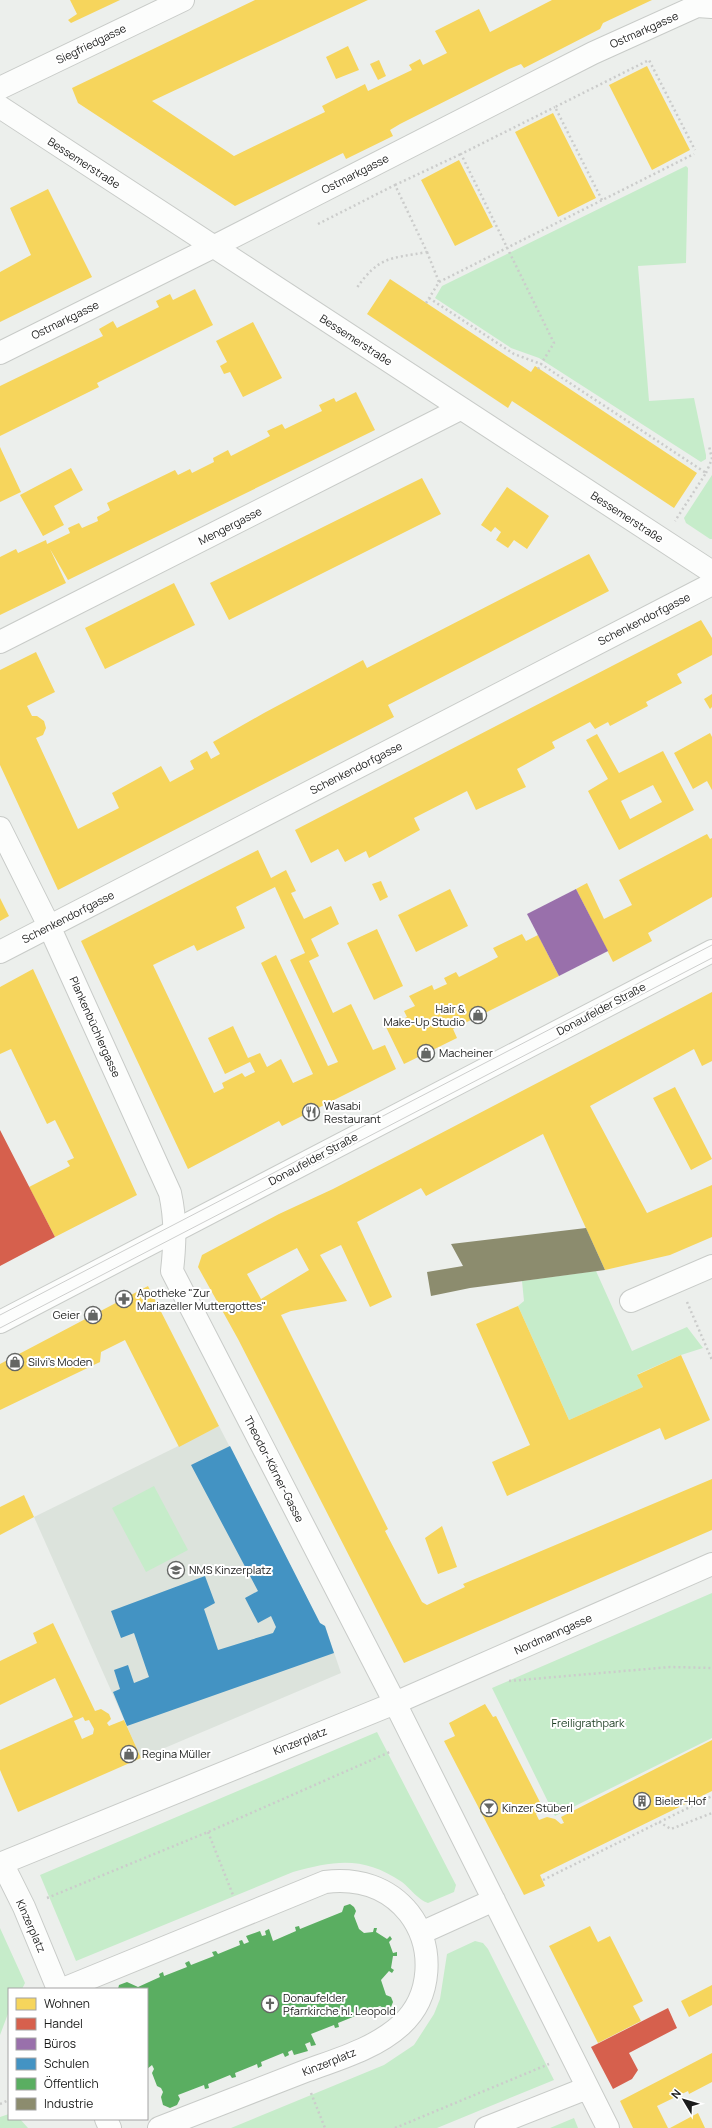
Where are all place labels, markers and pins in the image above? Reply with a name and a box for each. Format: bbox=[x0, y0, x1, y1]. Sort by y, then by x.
place label: Hair & Make-Up Studio bbox=[383, 1001, 466, 1029]
shop icon: Hair & Make-Up Studio bbox=[468, 1005, 488, 1025]
shop icon: Macheiner bbox=[416, 1043, 436, 1063]
place label: Macheiner bbox=[439, 1045, 493, 1060]
place label: Wasabi Restaurant bbox=[324, 1098, 381, 1126]
restaurant icon: Wasabi Restaurant bbox=[301, 1102, 321, 1122]
place label: Apotheke "Zur Mariazeller Muttergottes" bbox=[137, 1285, 266, 1313]
pharmacy icon: Apotheke "Zur Mariazeller Muttergottes" bbox=[114, 1289, 134, 1309]
shop icon: Geier bbox=[83, 1305, 103, 1325]
place label: Geier bbox=[53, 1307, 80, 1322]
shop icon: Silvi's Moden bbox=[5, 1352, 25, 1372]
place label: Silvi's Moden bbox=[28, 1354, 92, 1369]
school or university icon: NMS Kinzerplatz bbox=[166, 1560, 186, 1580]
place label: NMS Kinzerplatz bbox=[189, 1562, 272, 1577]
shop icon: Regina Müller bbox=[119, 1744, 139, 1764]
place label: Regina Müller bbox=[142, 1746, 211, 1761]
building icon: Bieler-Hof bbox=[632, 1791, 652, 1811]
place label: Bieler-Hof bbox=[655, 1793, 706, 1808]
bar icon: Kinzer Stüberl bbox=[479, 1798, 499, 1818]
place label: Kinzer Stüberl bbox=[502, 1800, 573, 1815]
place label: Donaufelder Pfarrkirche hl. Leopold bbox=[283, 1990, 396, 2018]
church icon: Donaufelder Pfarrkirche hl. Leopold bbox=[260, 1994, 280, 2014]

